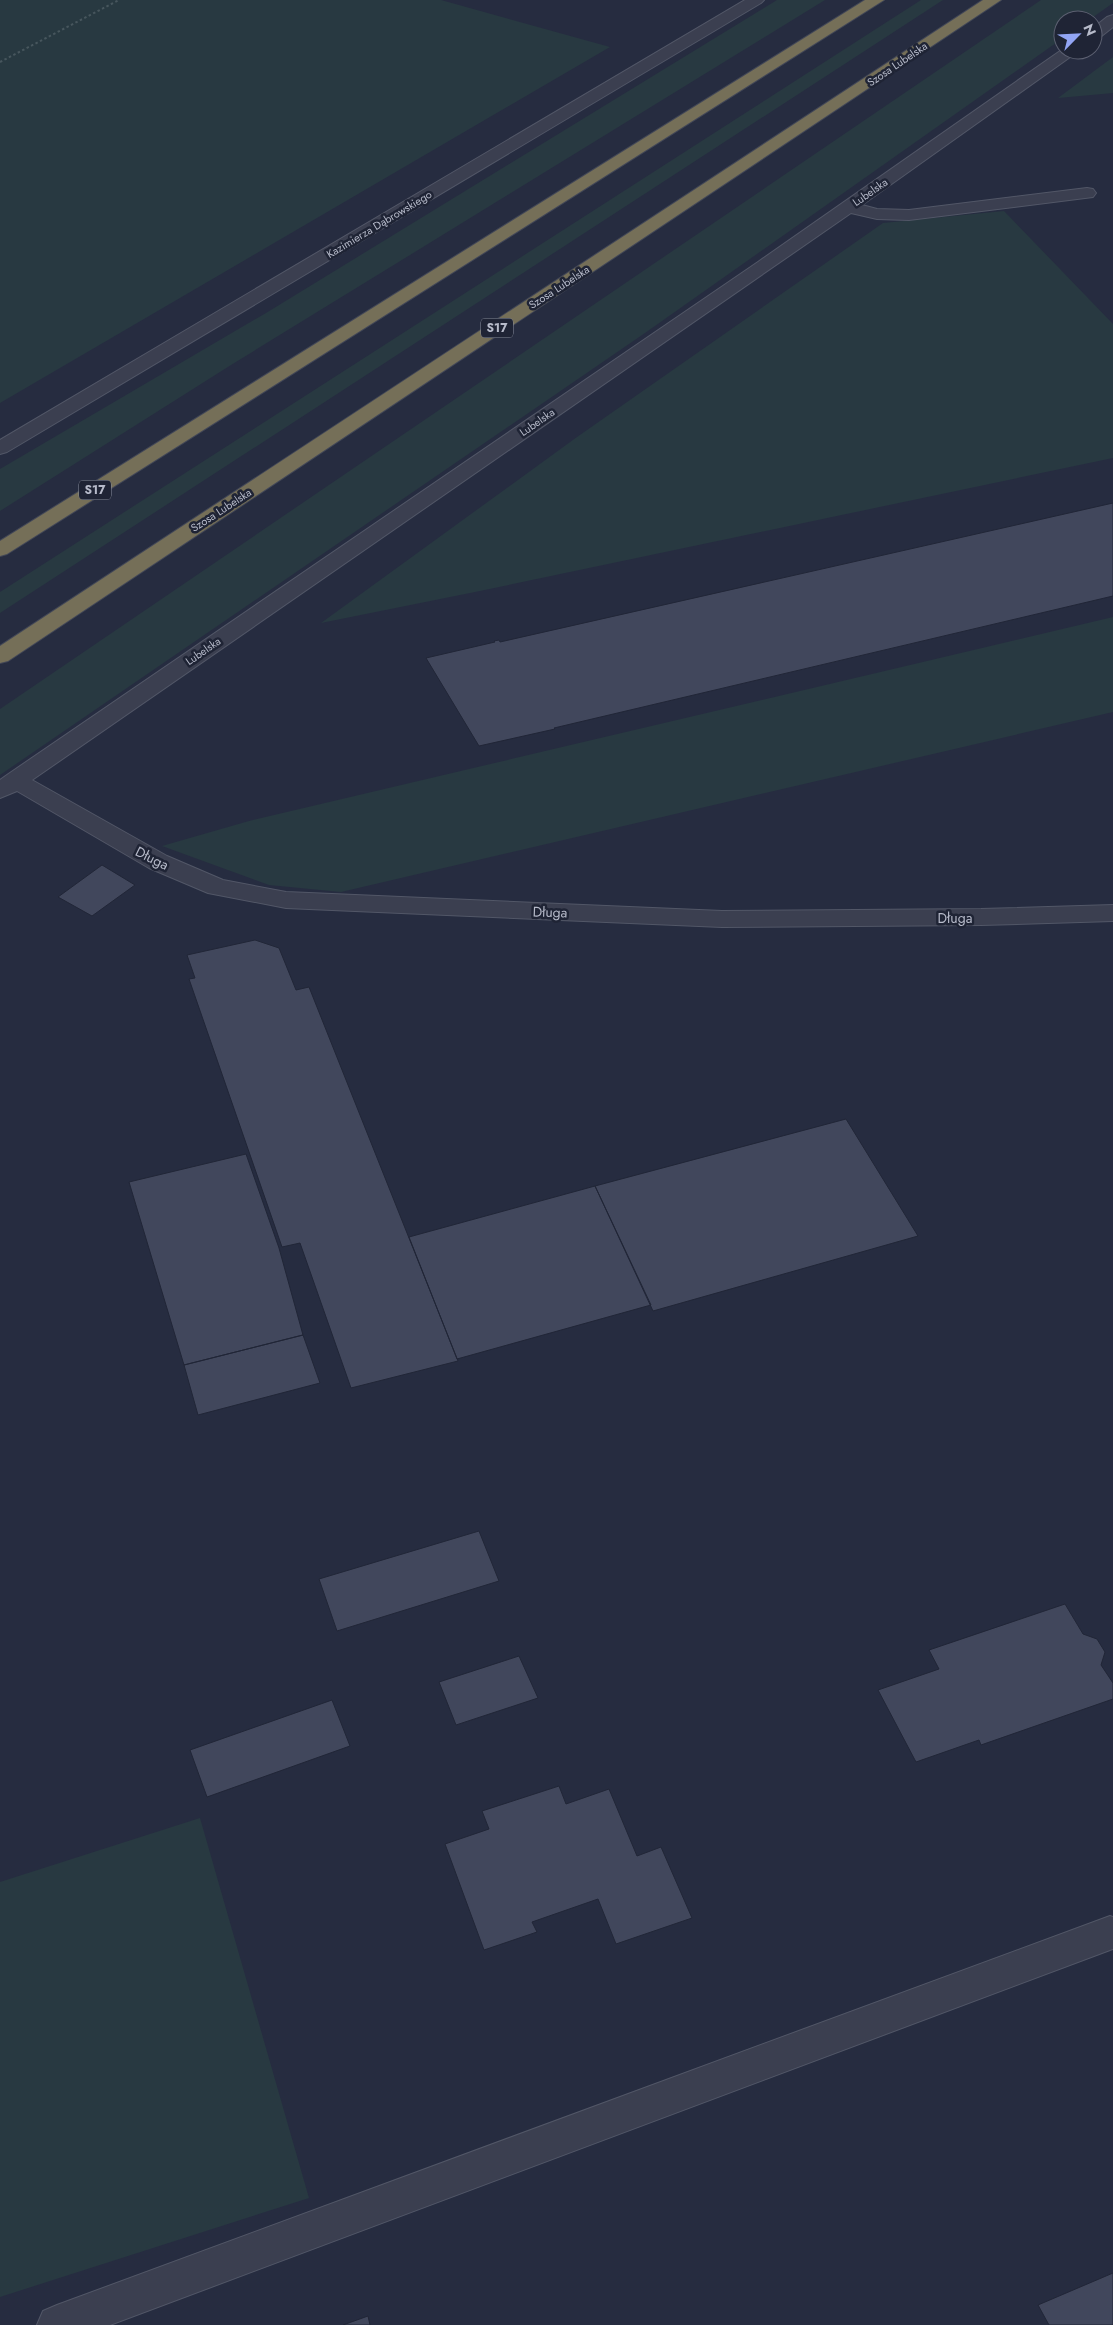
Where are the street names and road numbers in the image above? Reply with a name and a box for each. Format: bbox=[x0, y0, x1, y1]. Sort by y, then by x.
street label: Szosa Lubelska bbox=[864, 38, 930, 90]
street label: Lubelska bbox=[849, 174, 891, 210]
street label: Kazimierza Dąbrowskiego bbox=[323, 186, 435, 262]
street label: Szosa Lubelska bbox=[525, 261, 593, 313]
road number: S17 bbox=[481, 318, 513, 338]
street label: Lubelska bbox=[516, 404, 558, 440]
road number: S17 bbox=[79, 480, 111, 500]
street label: Szosa Lubelska bbox=[187, 484, 255, 536]
street label: Lubelska bbox=[182, 633, 224, 669]
street label: Długa bbox=[132, 841, 172, 875]
street label: Długa bbox=[532, 901, 568, 923]
street label: Długa bbox=[938, 908, 972, 928]

